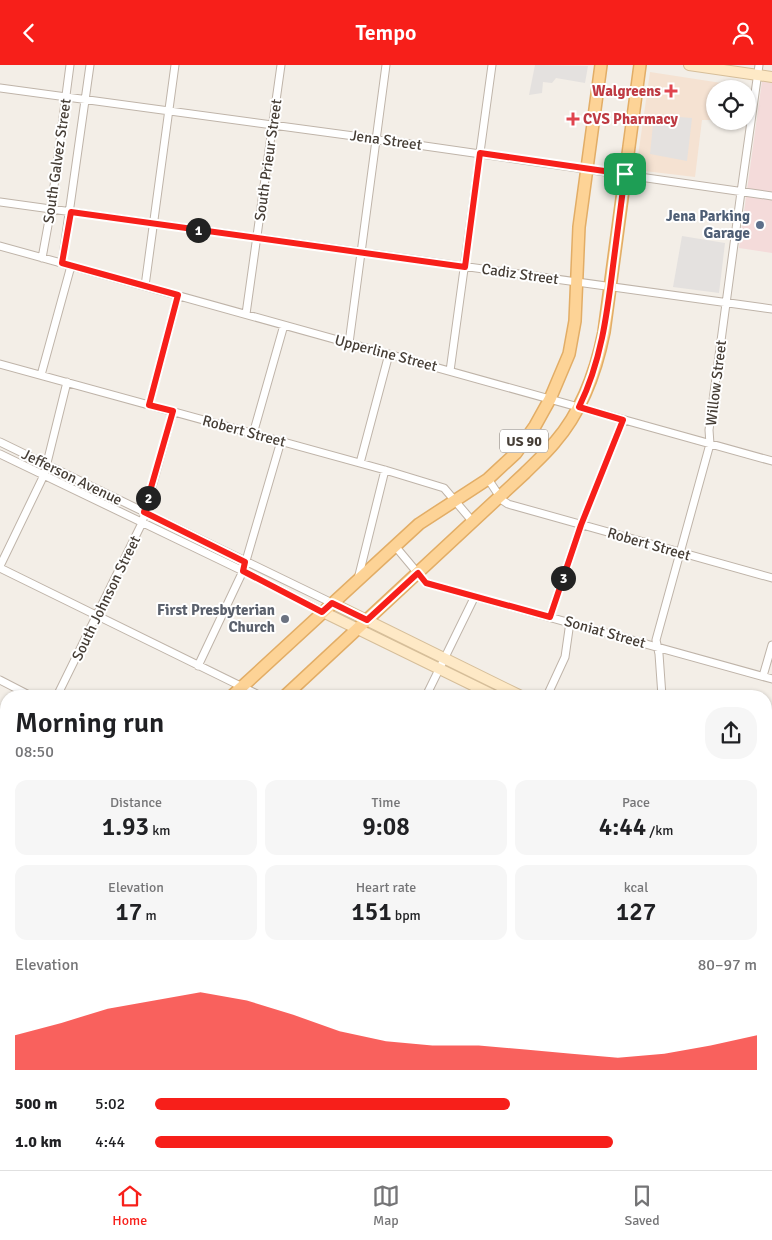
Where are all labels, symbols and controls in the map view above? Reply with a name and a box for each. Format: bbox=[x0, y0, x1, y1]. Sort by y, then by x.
icon: back bbox=[15, 19, 43, 47]
text: Tempo bbox=[356, 19, 417, 46]
icon: person bbox=[729, 19, 757, 47]
map controls bbox=[706, 80, 756, 130]
button: locate bbox=[706, 80, 756, 130]
place label: Walgreens bbox=[592, 82, 661, 100]
marker: Walgreens bbox=[665, 85, 677, 97]
street label: South Galvez Street bbox=[39, 97, 75, 225]
street label: South Prieur Street bbox=[251, 98, 285, 222]
place label: CVS Pharmacy bbox=[583, 110, 679, 128]
marker: CVS Pharmacy bbox=[567, 113, 579, 125]
street label: Jena Street bbox=[349, 126, 423, 154]
pin bbox=[604, 153, 646, 195]
icon: arrive bbox=[611, 160, 639, 188]
place label: Jena Parking Garage bbox=[666, 207, 750, 242]
pin: 1 bbox=[186, 217, 210, 243]
marker: Jena Parking Garage bbox=[754, 219, 766, 231]
text: 1 bbox=[195, 222, 202, 239]
street label: Cadiz Street bbox=[480, 260, 560, 288]
street label: Upperline Street bbox=[333, 331, 439, 375]
street label: Willow Street bbox=[702, 339, 730, 427]
street label: Robert Street bbox=[200, 411, 288, 451]
road number: US 90 bbox=[500, 429, 548, 453]
street label: Jefferson Avenue bbox=[19, 445, 125, 509]
pin: 2 bbox=[136, 485, 160, 511]
text: 2 bbox=[145, 490, 152, 507]
street label: Robert Street bbox=[605, 524, 693, 564]
street label: South Johnson Street bbox=[68, 533, 144, 663]
pin: 3 bbox=[550, 565, 576, 591]
text: 3 bbox=[560, 570, 567, 587]
place label: First Presbyterian Church bbox=[157, 601, 275, 636]
street label: Soniat Street bbox=[562, 612, 648, 652]
marker: First Presbyterian Church bbox=[279, 613, 291, 625]
text: Morning run bbox=[15, 706, 164, 740]
button: share bbox=[705, 707, 757, 759]
text: 08:50 bbox=[15, 742, 54, 762]
text: Distance bbox=[110, 794, 162, 811]
text: Time bbox=[372, 794, 400, 811]
text: Pace bbox=[622, 794, 650, 811]
text: 1.93 bbox=[102, 811, 149, 842]
text: 9:08 bbox=[362, 811, 410, 842]
text: 4:44 bbox=[599, 811, 646, 842]
text: km bbox=[149, 822, 170, 839]
text: /km bbox=[646, 822, 673, 839]
text: Elevation bbox=[108, 879, 164, 896]
text: Heart rate bbox=[356, 879, 416, 896]
text: kcal bbox=[624, 879, 648, 896]
text: 17 bbox=[115, 896, 142, 927]
text: 151 bbox=[351, 896, 392, 927]
text: 127 bbox=[616, 896, 656, 927]
text: m bbox=[142, 907, 157, 924]
text: bpm bbox=[392, 907, 421, 924]
text: Elevation bbox=[15, 955, 79, 975]
text: 80–97 m bbox=[698, 955, 757, 975]
text: 500 m bbox=[15, 1094, 57, 1114]
text: 5:02 bbox=[95, 1094, 125, 1114]
text: 1.0 km bbox=[15, 1132, 62, 1152]
text: 4:44 bbox=[95, 1132, 125, 1152]
tab: Home bbox=[112, 1182, 147, 1229]
tab: Map bbox=[372, 1182, 400, 1229]
tab: Saved bbox=[624, 1182, 660, 1229]

